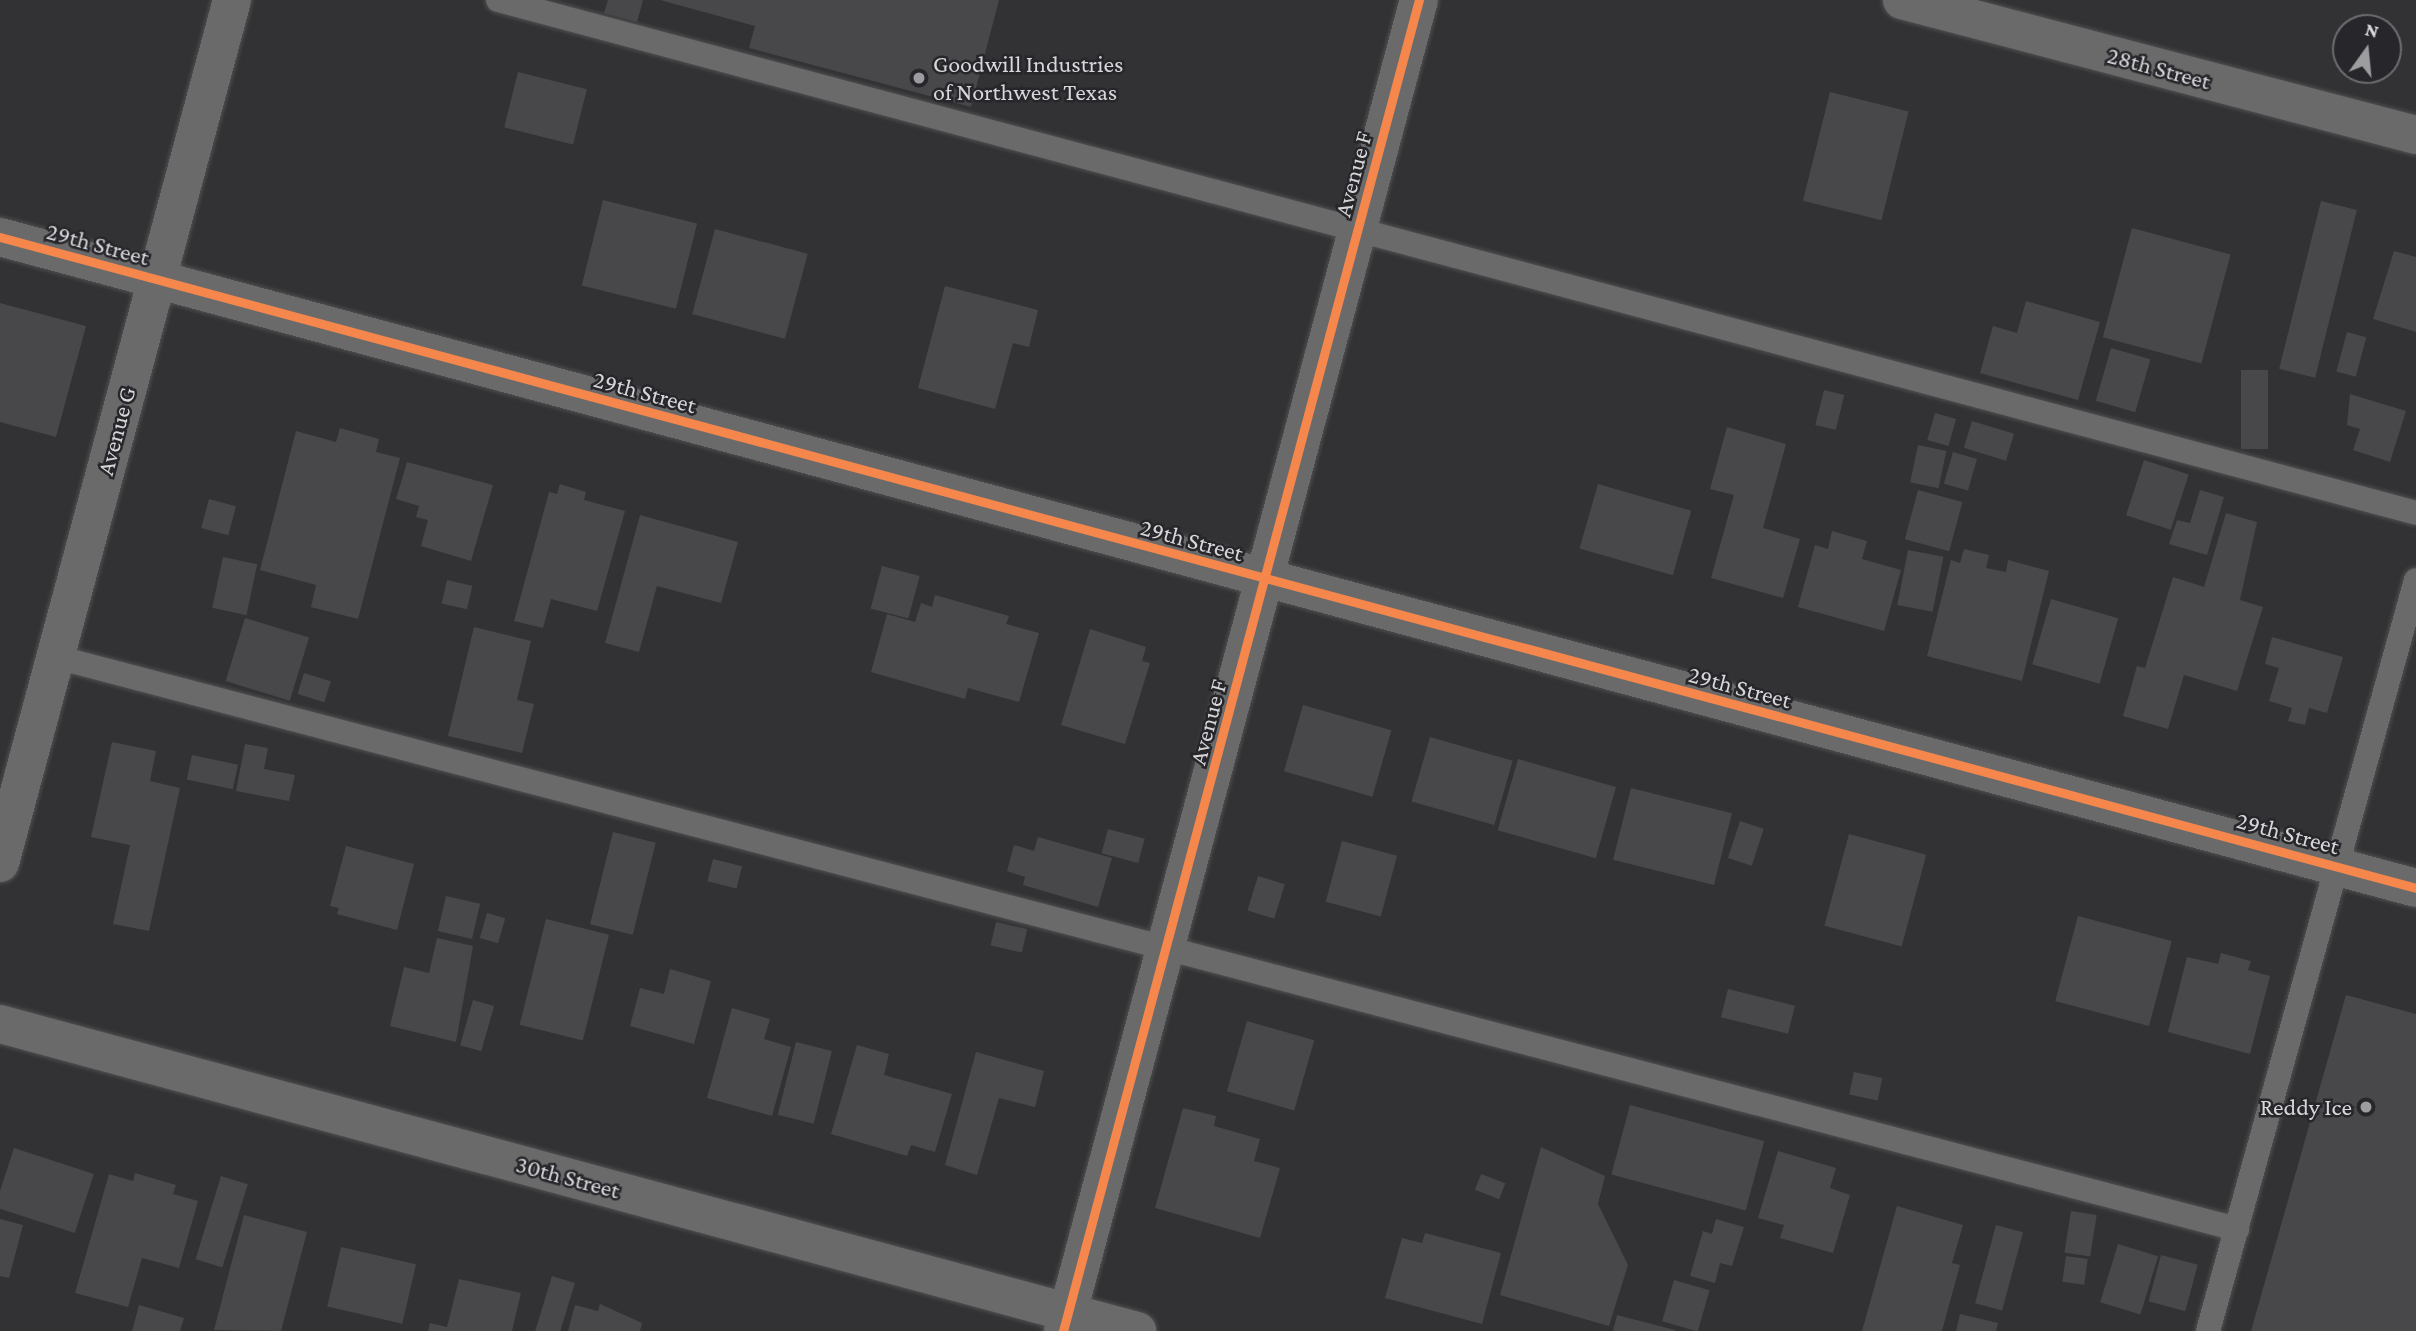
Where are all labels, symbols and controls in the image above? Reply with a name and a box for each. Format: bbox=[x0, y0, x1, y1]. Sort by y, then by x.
north arrow bbox=[2332, 14, 2402, 84]
text: N bbox=[2363, 18, 2381, 42]
street label: 28th Street bbox=[2104, 40, 2214, 96]
place label: Goodwill Industries of Northwest Texas bbox=[933, 50, 1123, 106]
marker: Goodwill Industries of Northwest Texas bbox=[911, 70, 927, 86]
street label: Avenue F bbox=[1328, 128, 1378, 220]
street label: 29th Street bbox=[43, 216, 153, 272]
street label: 29th Street bbox=[590, 364, 700, 420]
street label: Avenue G bbox=[90, 384, 142, 478]
street label: 29th Street bbox=[1137, 512, 1247, 568]
street label: 29th Street bbox=[1685, 659, 1795, 715]
street label: Avenue F bbox=[1183, 676, 1233, 768]
street label: 29th Street bbox=[2233, 805, 2343, 861]
place label: Reddy Ice bbox=[2260, 1093, 2352, 1121]
marker: Reddy Ice bbox=[2358, 1099, 2374, 1115]
street label: 30th Street bbox=[513, 1149, 623, 1205]

